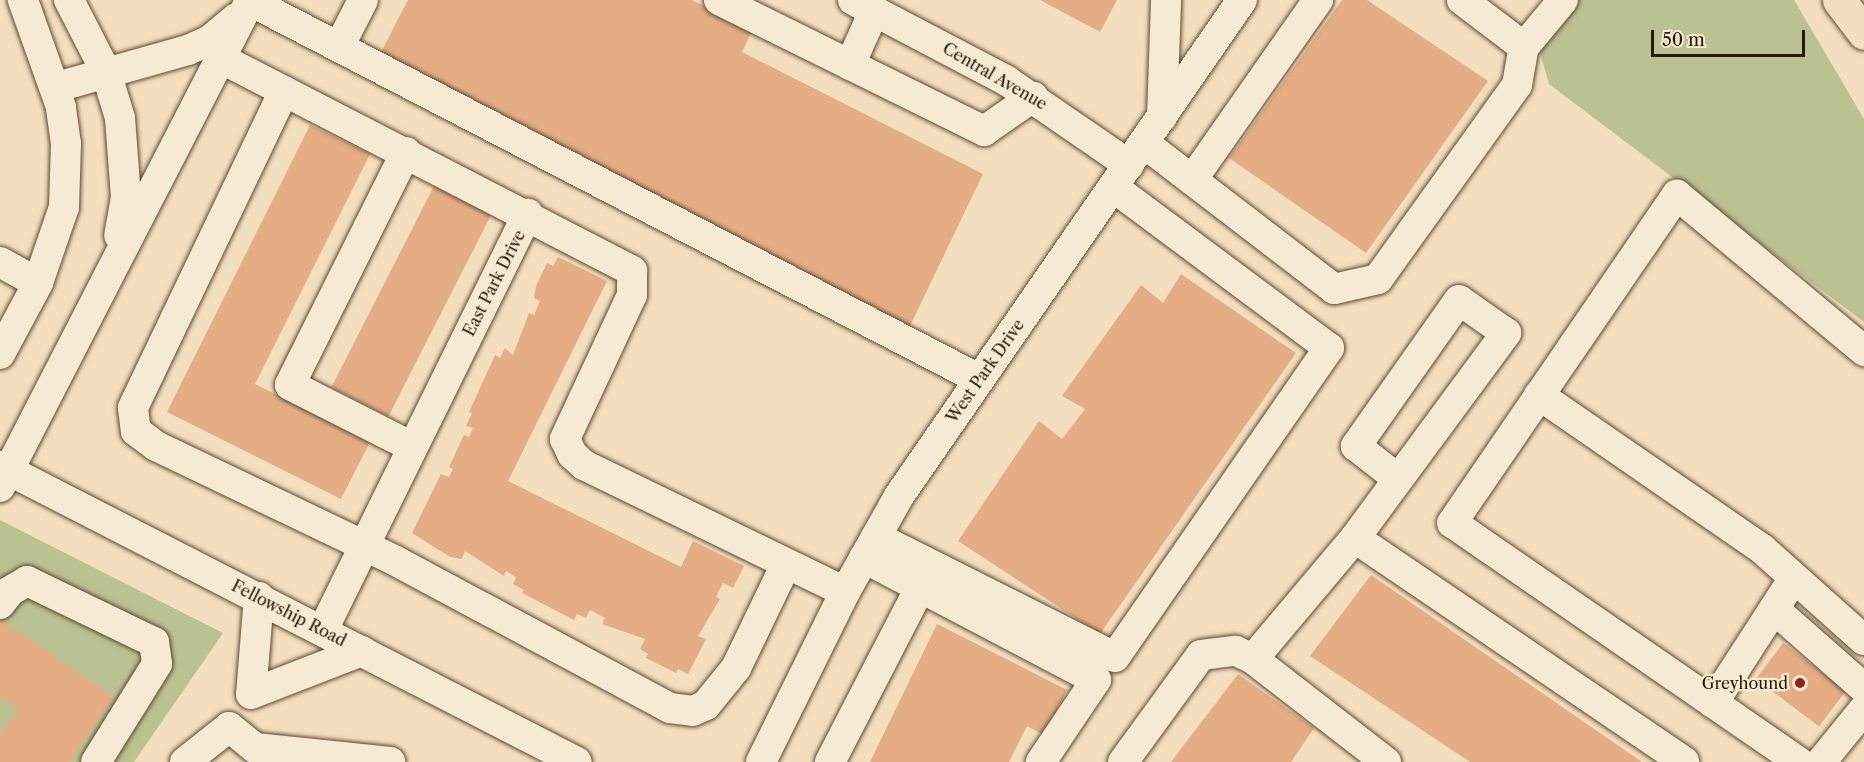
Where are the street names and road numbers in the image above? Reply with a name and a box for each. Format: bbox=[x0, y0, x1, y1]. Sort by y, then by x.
street label: Central Avenue bbox=[939, 38, 1051, 114]
street label: East Park Drive bbox=[459, 227, 529, 339]
street label: West Park Drive bbox=[942, 315, 1028, 427]
street label: Fellowship Road bbox=[228, 576, 350, 650]

